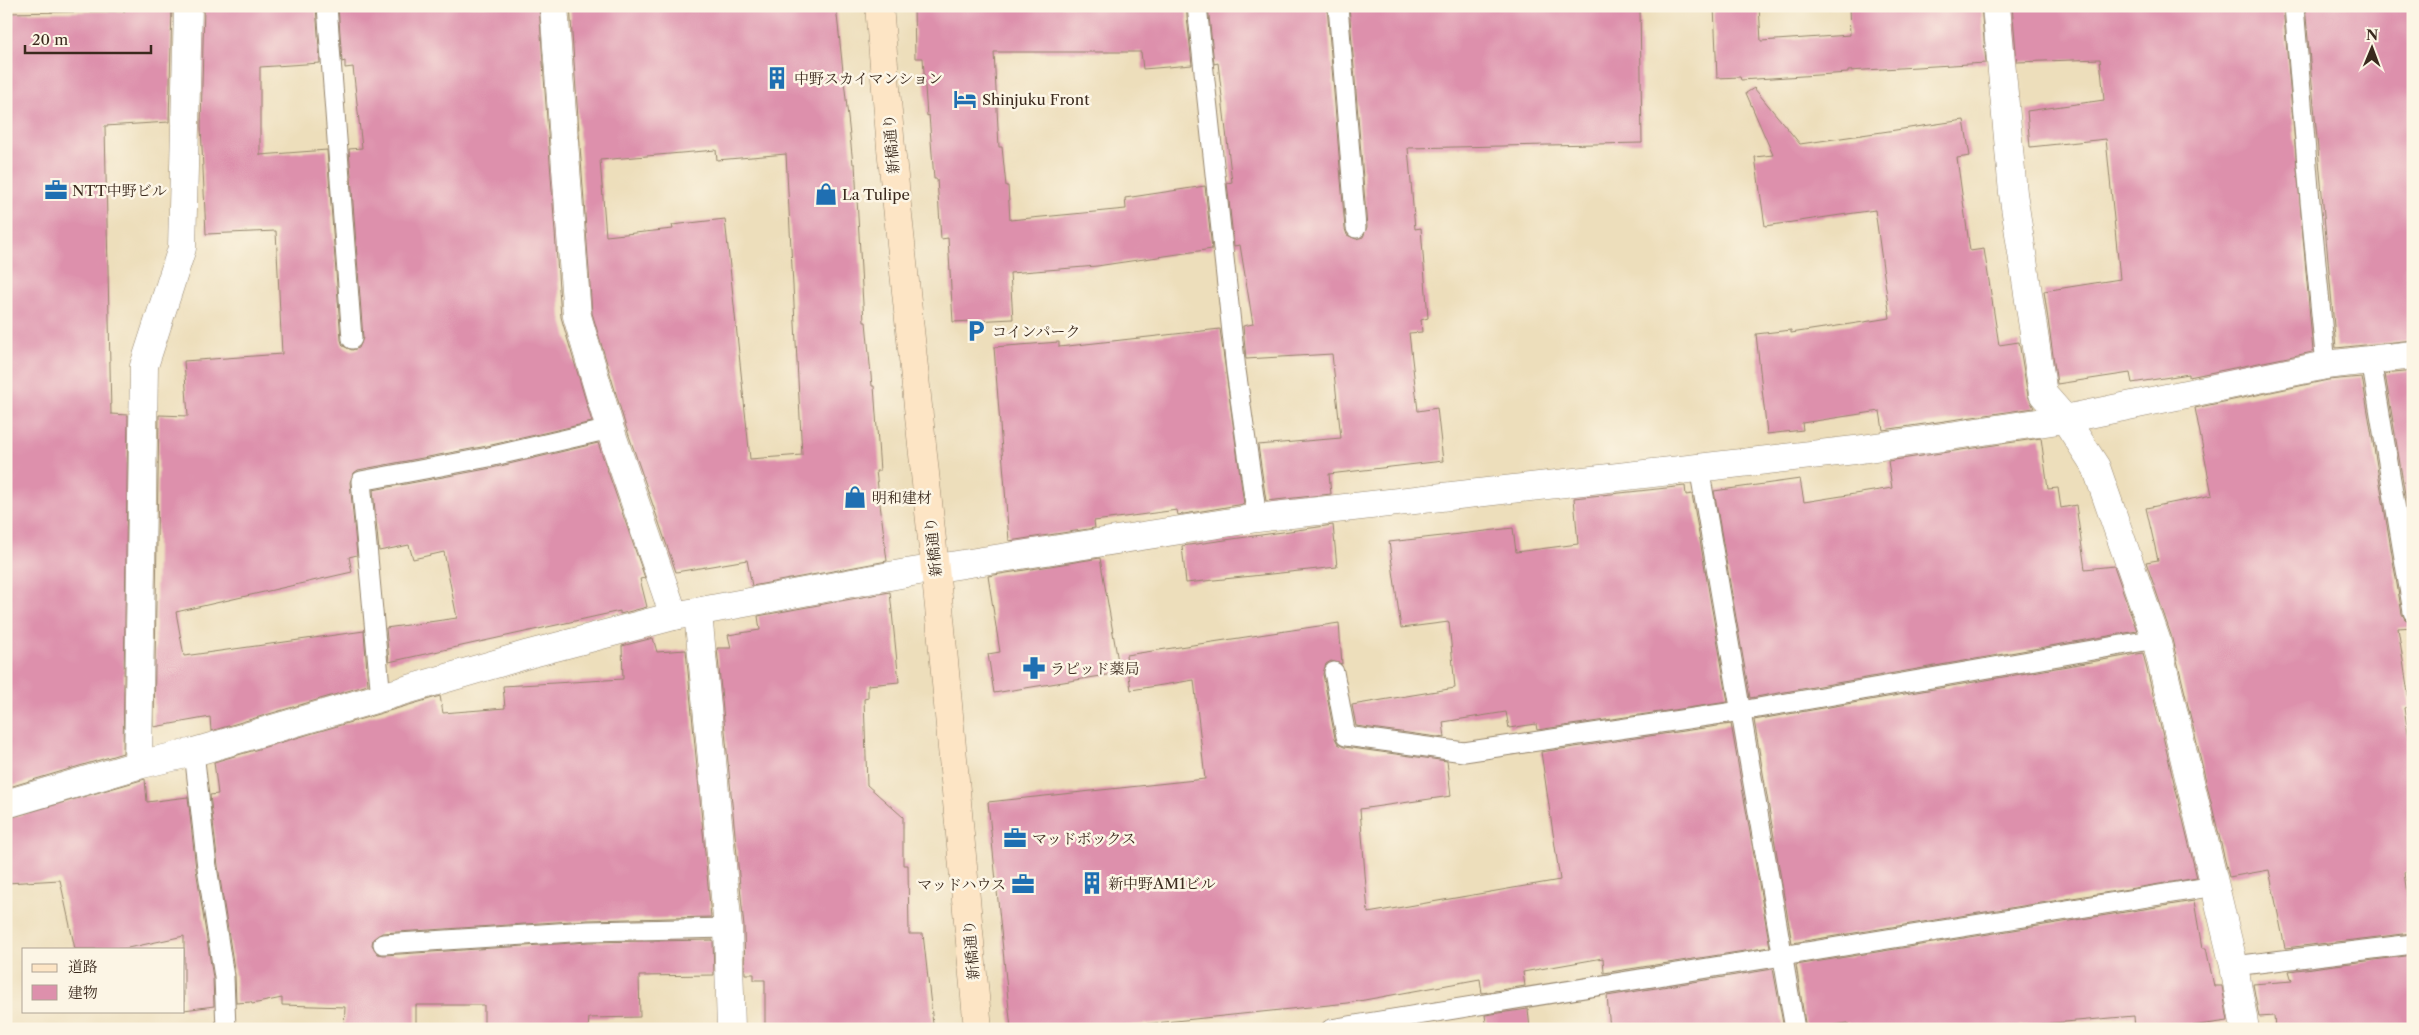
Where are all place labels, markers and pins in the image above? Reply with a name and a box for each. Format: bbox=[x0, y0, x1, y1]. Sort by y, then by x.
building icon: 中野スカイマンション bbox=[764, 65, 790, 91]
place label: 中野スカイマンション bbox=[794, 69, 943, 88]
hotel icon: Shinjuku Front bbox=[952, 86, 978, 112]
place label: Shinjuku Front bbox=[982, 90, 1090, 109]
office icon: NTT中野ビル bbox=[43, 177, 69, 203]
place label: NTT中野ビル bbox=[72, 181, 167, 200]
shop icon: La Tulipe bbox=[813, 181, 839, 207]
place label: La Tulipe bbox=[842, 185, 910, 204]
parking icon: コインパーク bbox=[963, 318, 989, 344]
place label: コインパーク bbox=[992, 322, 1081, 341]
shop icon: 明和建材 bbox=[842, 484, 868, 510]
place label: 明和建材 bbox=[872, 488, 932, 507]
pharmacy icon: ラピッド薬局 bbox=[1021, 655, 1047, 681]
place label: ラピッド薬局 bbox=[1050, 659, 1139, 678]
office icon: マッドボックス bbox=[1002, 825, 1028, 851]
place label: マッドボックス bbox=[1032, 829, 1136, 848]
building icon: 新中野AM1ビル bbox=[1079, 870, 1105, 896]
office icon: マッドハウス bbox=[1010, 871, 1036, 897]
place label: 新中野AM1ビル bbox=[1108, 874, 1216, 893]
place label: マッドハウス bbox=[917, 875, 1006, 894]

